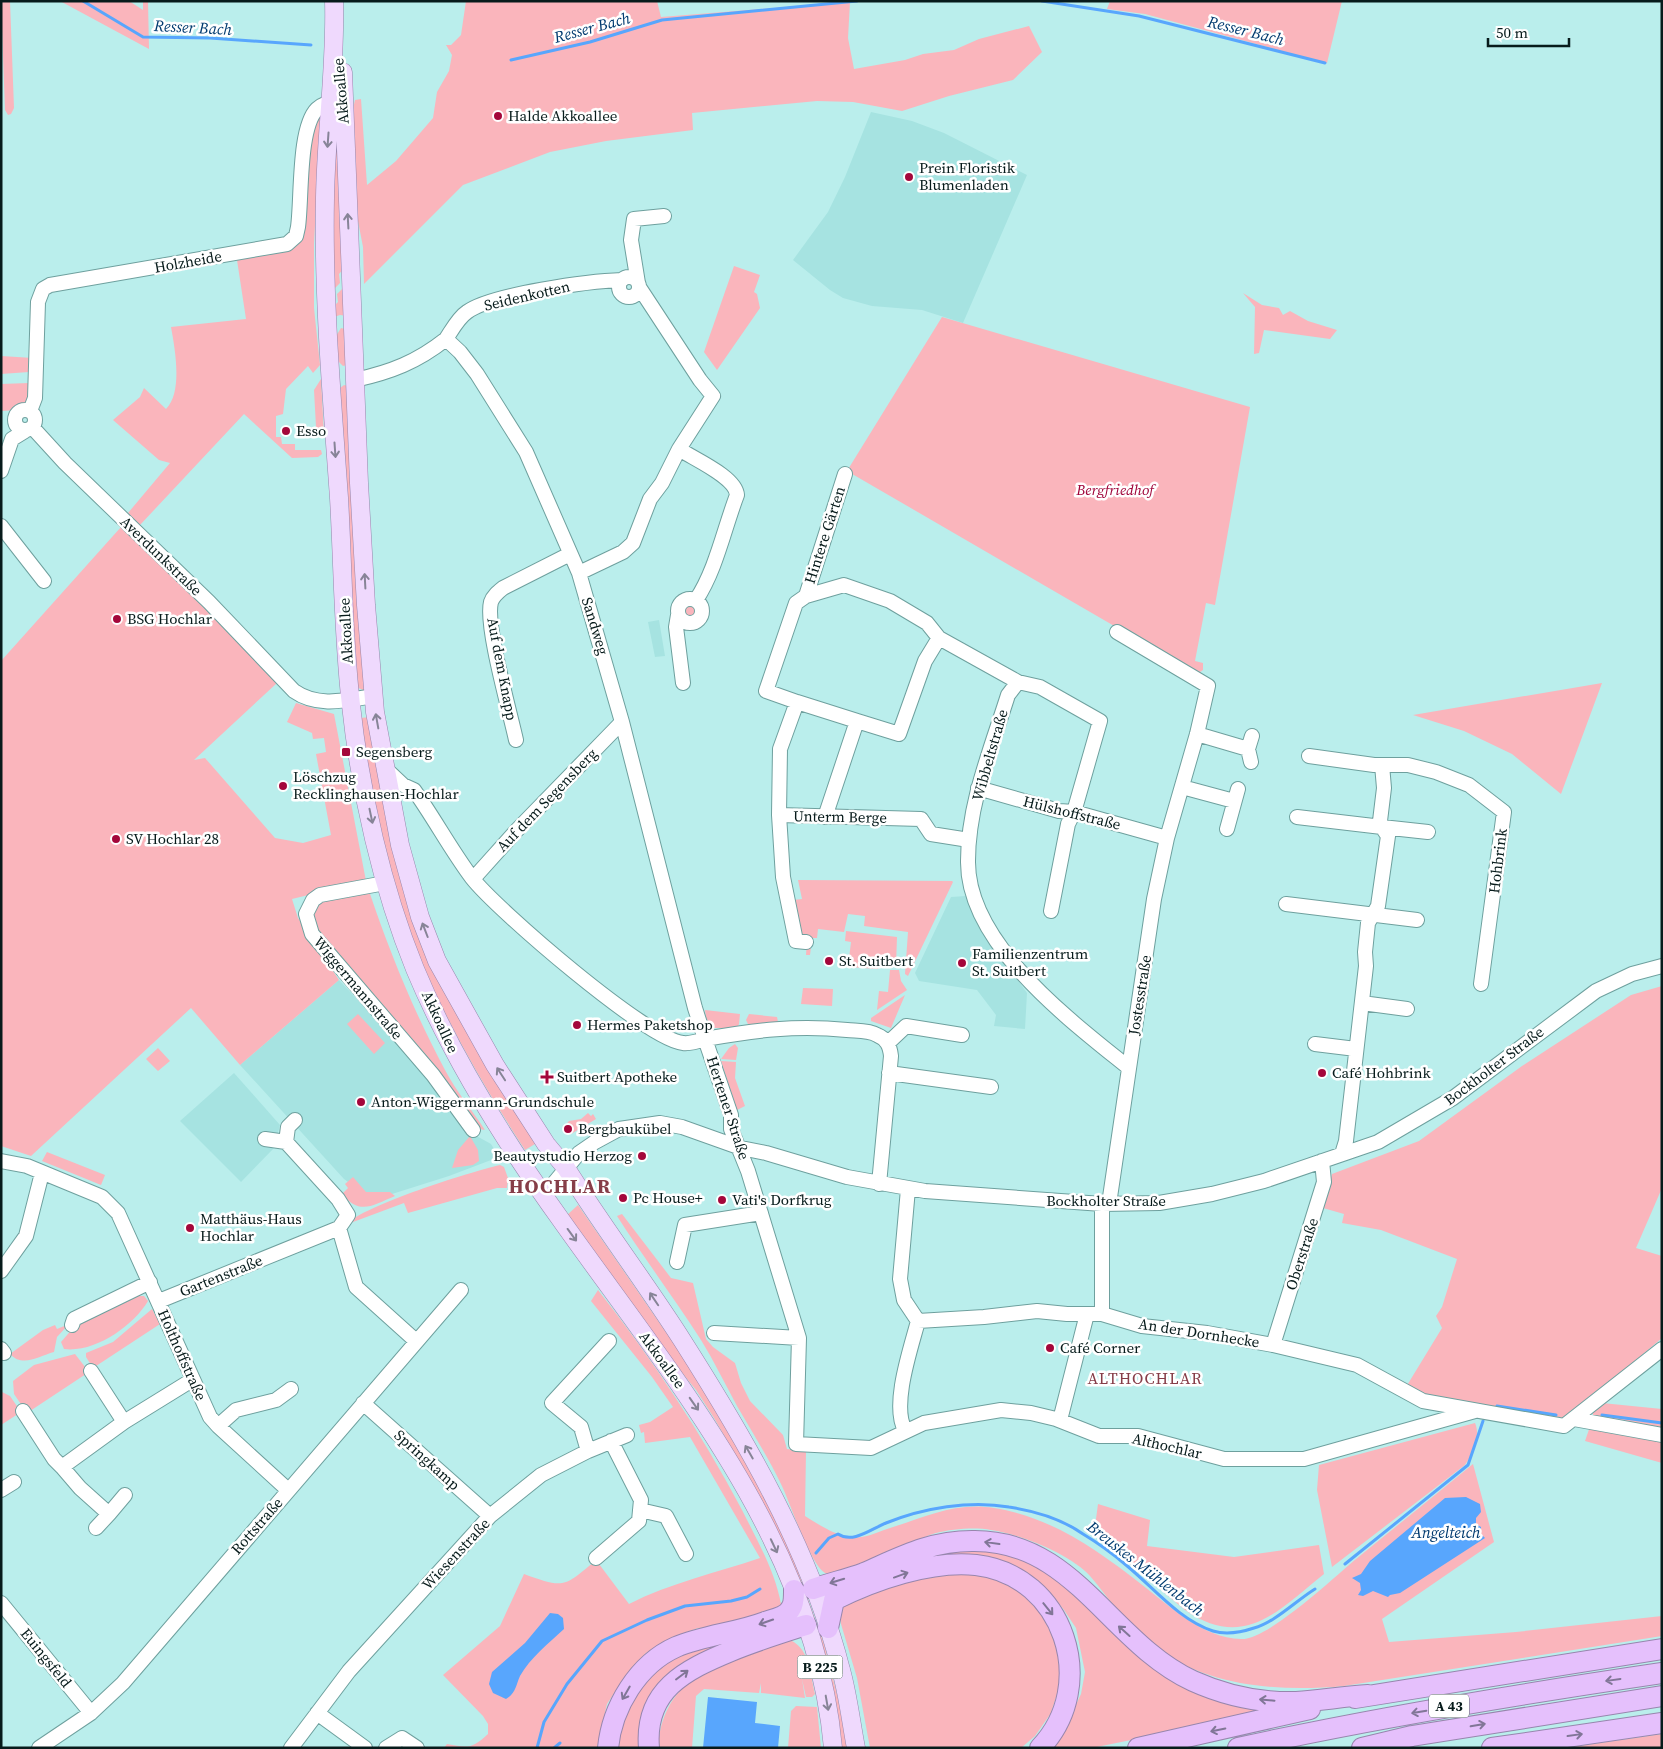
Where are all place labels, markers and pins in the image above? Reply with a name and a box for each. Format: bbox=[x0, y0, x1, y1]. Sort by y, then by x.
place label: Halde Akkoallee bbox=[508, 105, 618, 126]
marker: Halde Akkoallee bbox=[492, 110, 504, 122]
place label: Prein Floristik Blumenladen bbox=[919, 157, 1016, 195]
marker: Prein Floristik Blumenladen bbox=[903, 171, 915, 183]
place label: Esso bbox=[296, 420, 326, 441]
marker: Esso bbox=[280, 425, 292, 437]
place label: BSG Hochlar bbox=[127, 608, 213, 629]
marker: BSG Hochlar bbox=[111, 613, 123, 625]
place label: Segensberg bbox=[356, 741, 433, 762]
marker: Segensberg bbox=[340, 746, 352, 758]
place label: Löschzug Recklinghausen-Hochlar bbox=[293, 766, 459, 804]
marker: Löschzug Recklinghausen-Hochlar bbox=[277, 780, 289, 792]
place label: SV Hochlar 28 bbox=[126, 828, 219, 849]
marker: SV Hochlar 28 bbox=[110, 833, 122, 845]
place label: Familienzentrum St. Suitbert bbox=[972, 943, 1089, 981]
place label: St. Suitbert bbox=[839, 950, 913, 971]
marker: St. Suitbert bbox=[823, 955, 835, 967]
marker: Familienzentrum St. Suitbert bbox=[956, 957, 968, 969]
place label: Hermes Paketshop bbox=[587, 1014, 713, 1035]
marker: Hermes Paketshop bbox=[571, 1019, 583, 1031]
place label: Café Hohbrink bbox=[1332, 1062, 1432, 1083]
place label: Suitbert Apotheke bbox=[557, 1066, 678, 1087]
marker: Café Hohbrink bbox=[1316, 1067, 1328, 1079]
marker: Suitbert Apotheke bbox=[541, 1071, 553, 1083]
place label: Anton-Wiggermann-Grundschule bbox=[371, 1091, 594, 1112]
marker: Anton-Wiggermann-Grundschule bbox=[355, 1096, 367, 1108]
place label: Bergbaukübel bbox=[578, 1118, 672, 1139]
marker: Bergbaukübel bbox=[562, 1123, 574, 1135]
place label: Beautystudio Herzog bbox=[493, 1145, 632, 1166]
marker: Beautystudio Herzog bbox=[636, 1150, 648, 1162]
place label: Pc House+ bbox=[633, 1187, 703, 1208]
place label: Vati's Dorfkrug bbox=[732, 1189, 832, 1210]
marker: Pc House+ bbox=[617, 1192, 629, 1204]
marker: Vati's Dorfkrug bbox=[716, 1194, 728, 1206]
place label: Matthäus-Haus Hochlar bbox=[200, 1208, 302, 1246]
marker: Matthäus-Haus Hochlar bbox=[184, 1222, 196, 1234]
place label: Café Corner bbox=[1060, 1337, 1141, 1358]
marker: Café Corner bbox=[1044, 1342, 1056, 1354]

